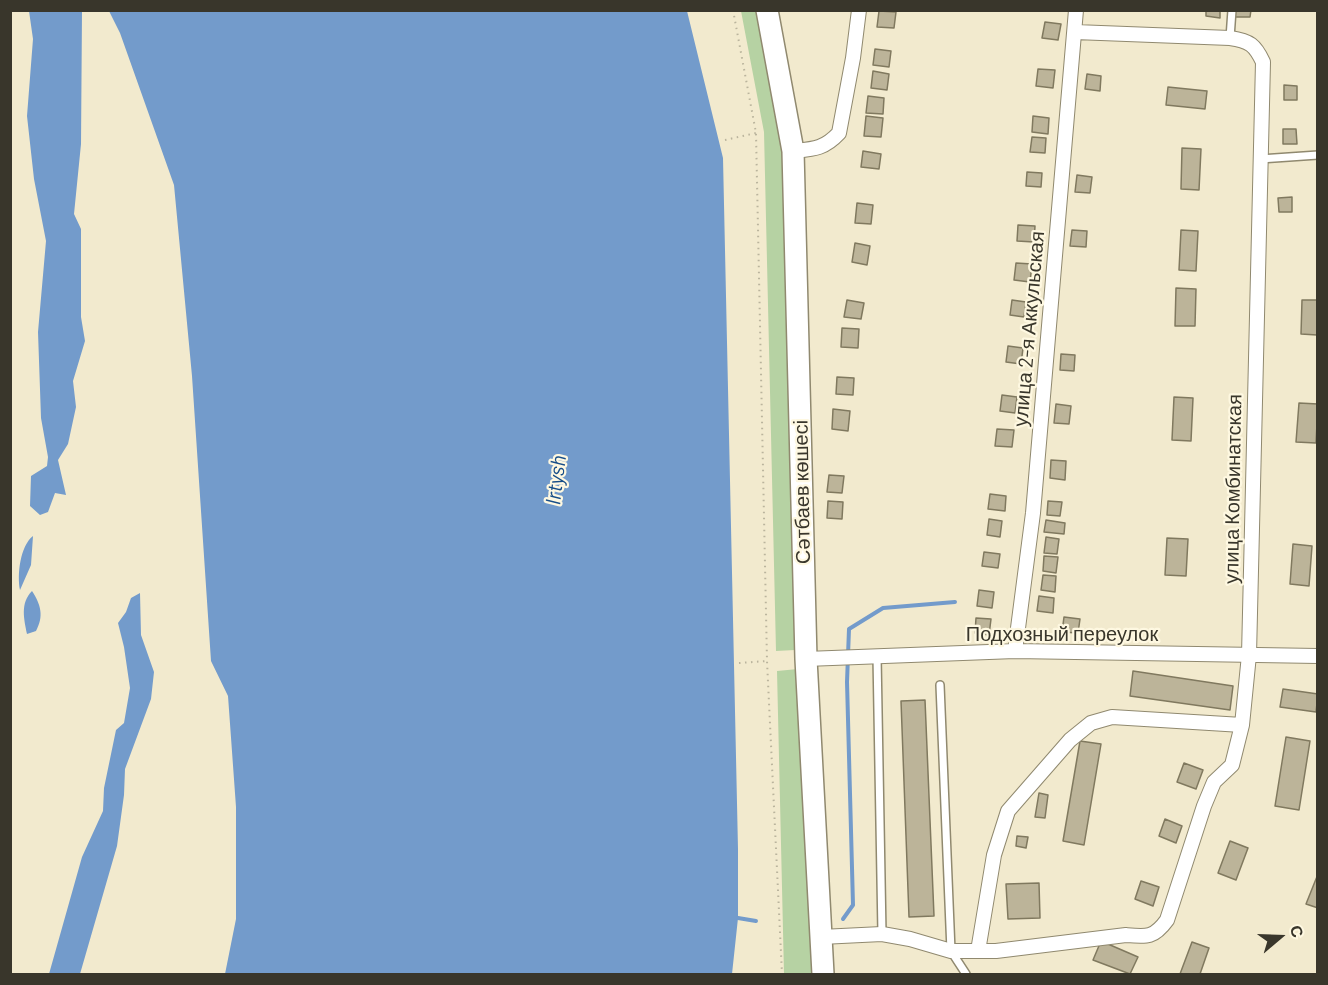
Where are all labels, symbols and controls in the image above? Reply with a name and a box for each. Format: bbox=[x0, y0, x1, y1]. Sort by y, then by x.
street label: улица 2-я Аккульская bbox=[1008, 230, 1050, 428]
street label: улица Комбинатская bbox=[1219, 394, 1247, 584]
street label: Сәтбаев көшесі bbox=[789, 420, 815, 564]
water label: Irtysh bbox=[540, 454, 572, 506]
street label: Подхозный переулок bbox=[966, 622, 1158, 646]
north arrow bbox=[1250, 907, 1310, 967]
text: С bbox=[1287, 922, 1308, 940]

